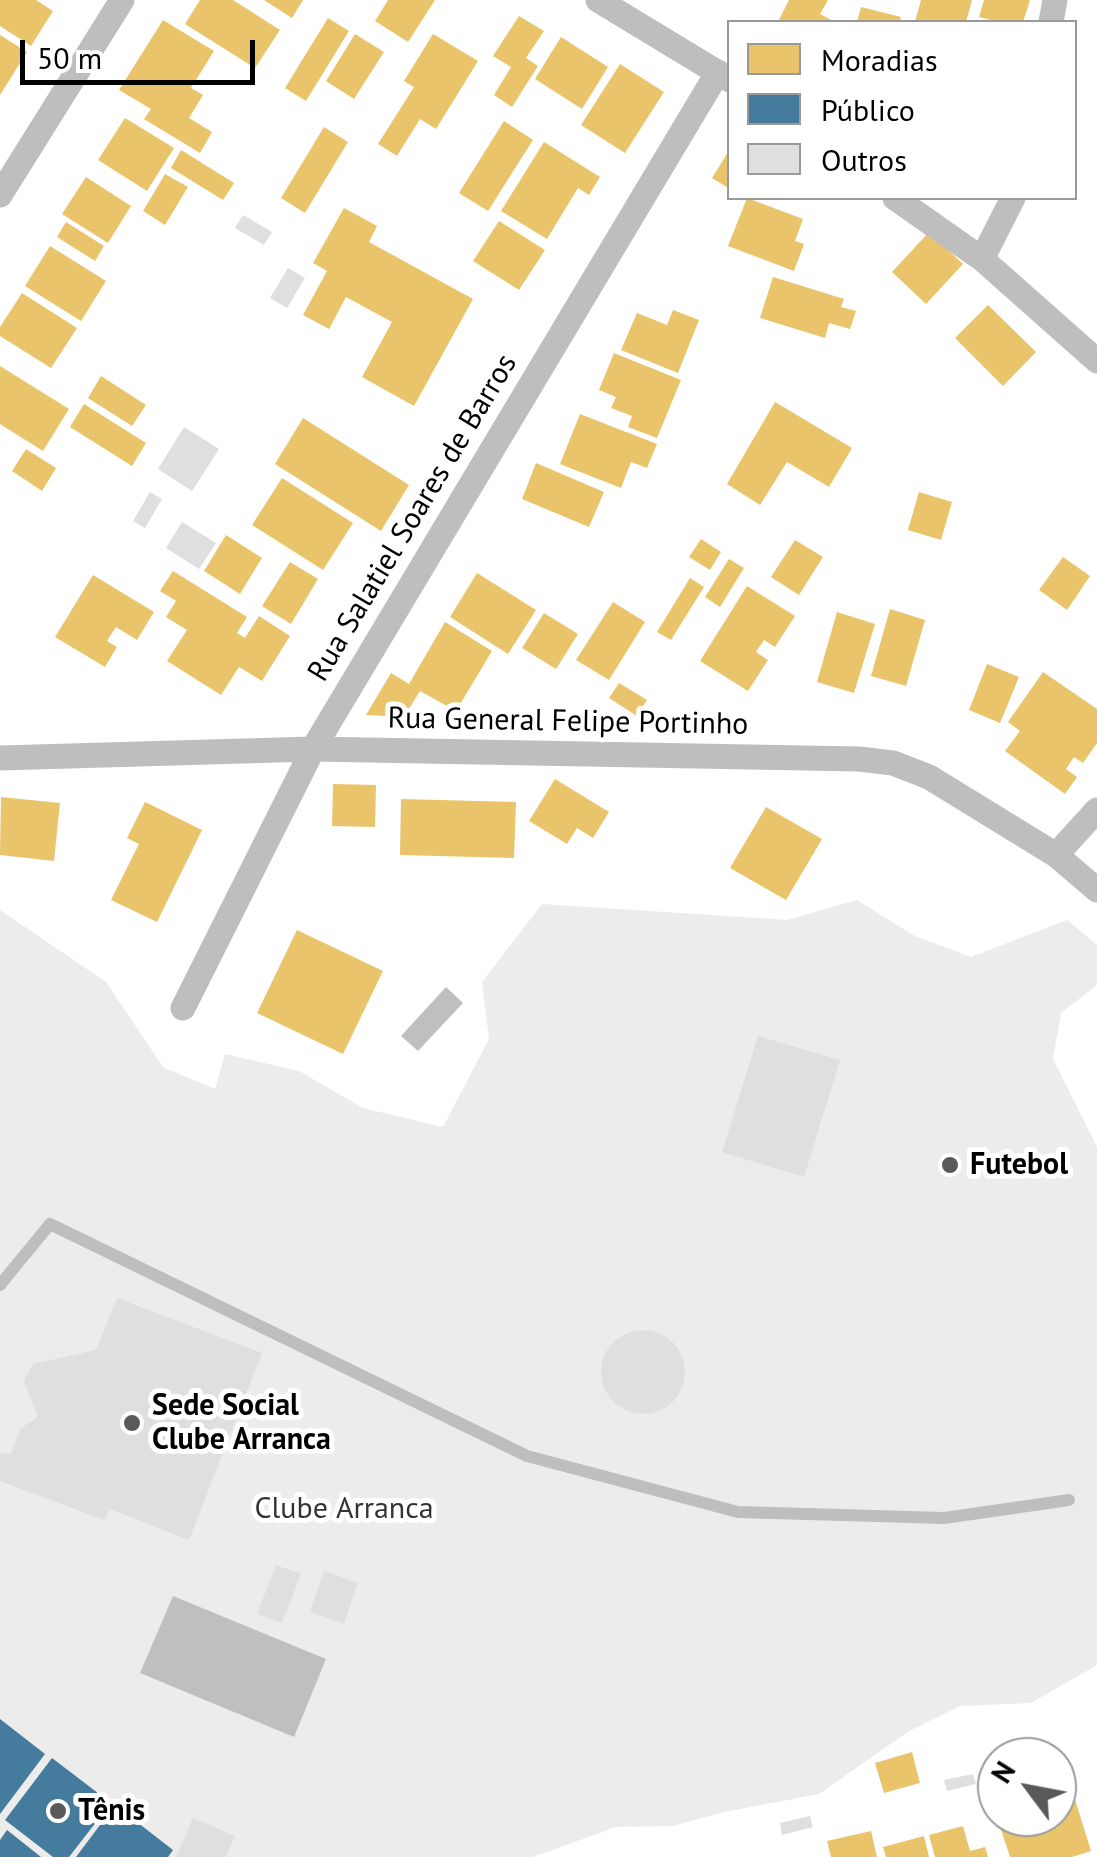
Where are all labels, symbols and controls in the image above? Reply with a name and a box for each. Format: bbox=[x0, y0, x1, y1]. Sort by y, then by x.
scale bar bbox=[25, 20, 260, 82]
legend bbox=[727, 20, 1077, 200]
text: 50 m bbox=[37, 38, 102, 77]
text: Moradias bbox=[821, 40, 938, 79]
text: Público bbox=[821, 90, 915, 129]
text: Outros bbox=[821, 140, 907, 179]
street label: Rua Salatiel Soares de Barros bbox=[301, 348, 525, 688]
street label: Rua General Felipe Portinho bbox=[387, 701, 749, 743]
place label: Futebol bbox=[970, 1147, 1068, 1183]
marker: Futebol bbox=[939, 1154, 961, 1176]
place label: Sede Social Clube Arranca bbox=[152, 1388, 331, 1458]
marker: Sede Social Clube Arranca bbox=[121, 1412, 143, 1434]
park label: Clube Arranca bbox=[254, 1491, 434, 1527]
north arrow bbox=[977, 1737, 1077, 1837]
text: N bbox=[982, 1754, 1023, 1790]
place label: Tênis bbox=[78, 1793, 145, 1829]
marker: Tênis bbox=[47, 1800, 69, 1822]

